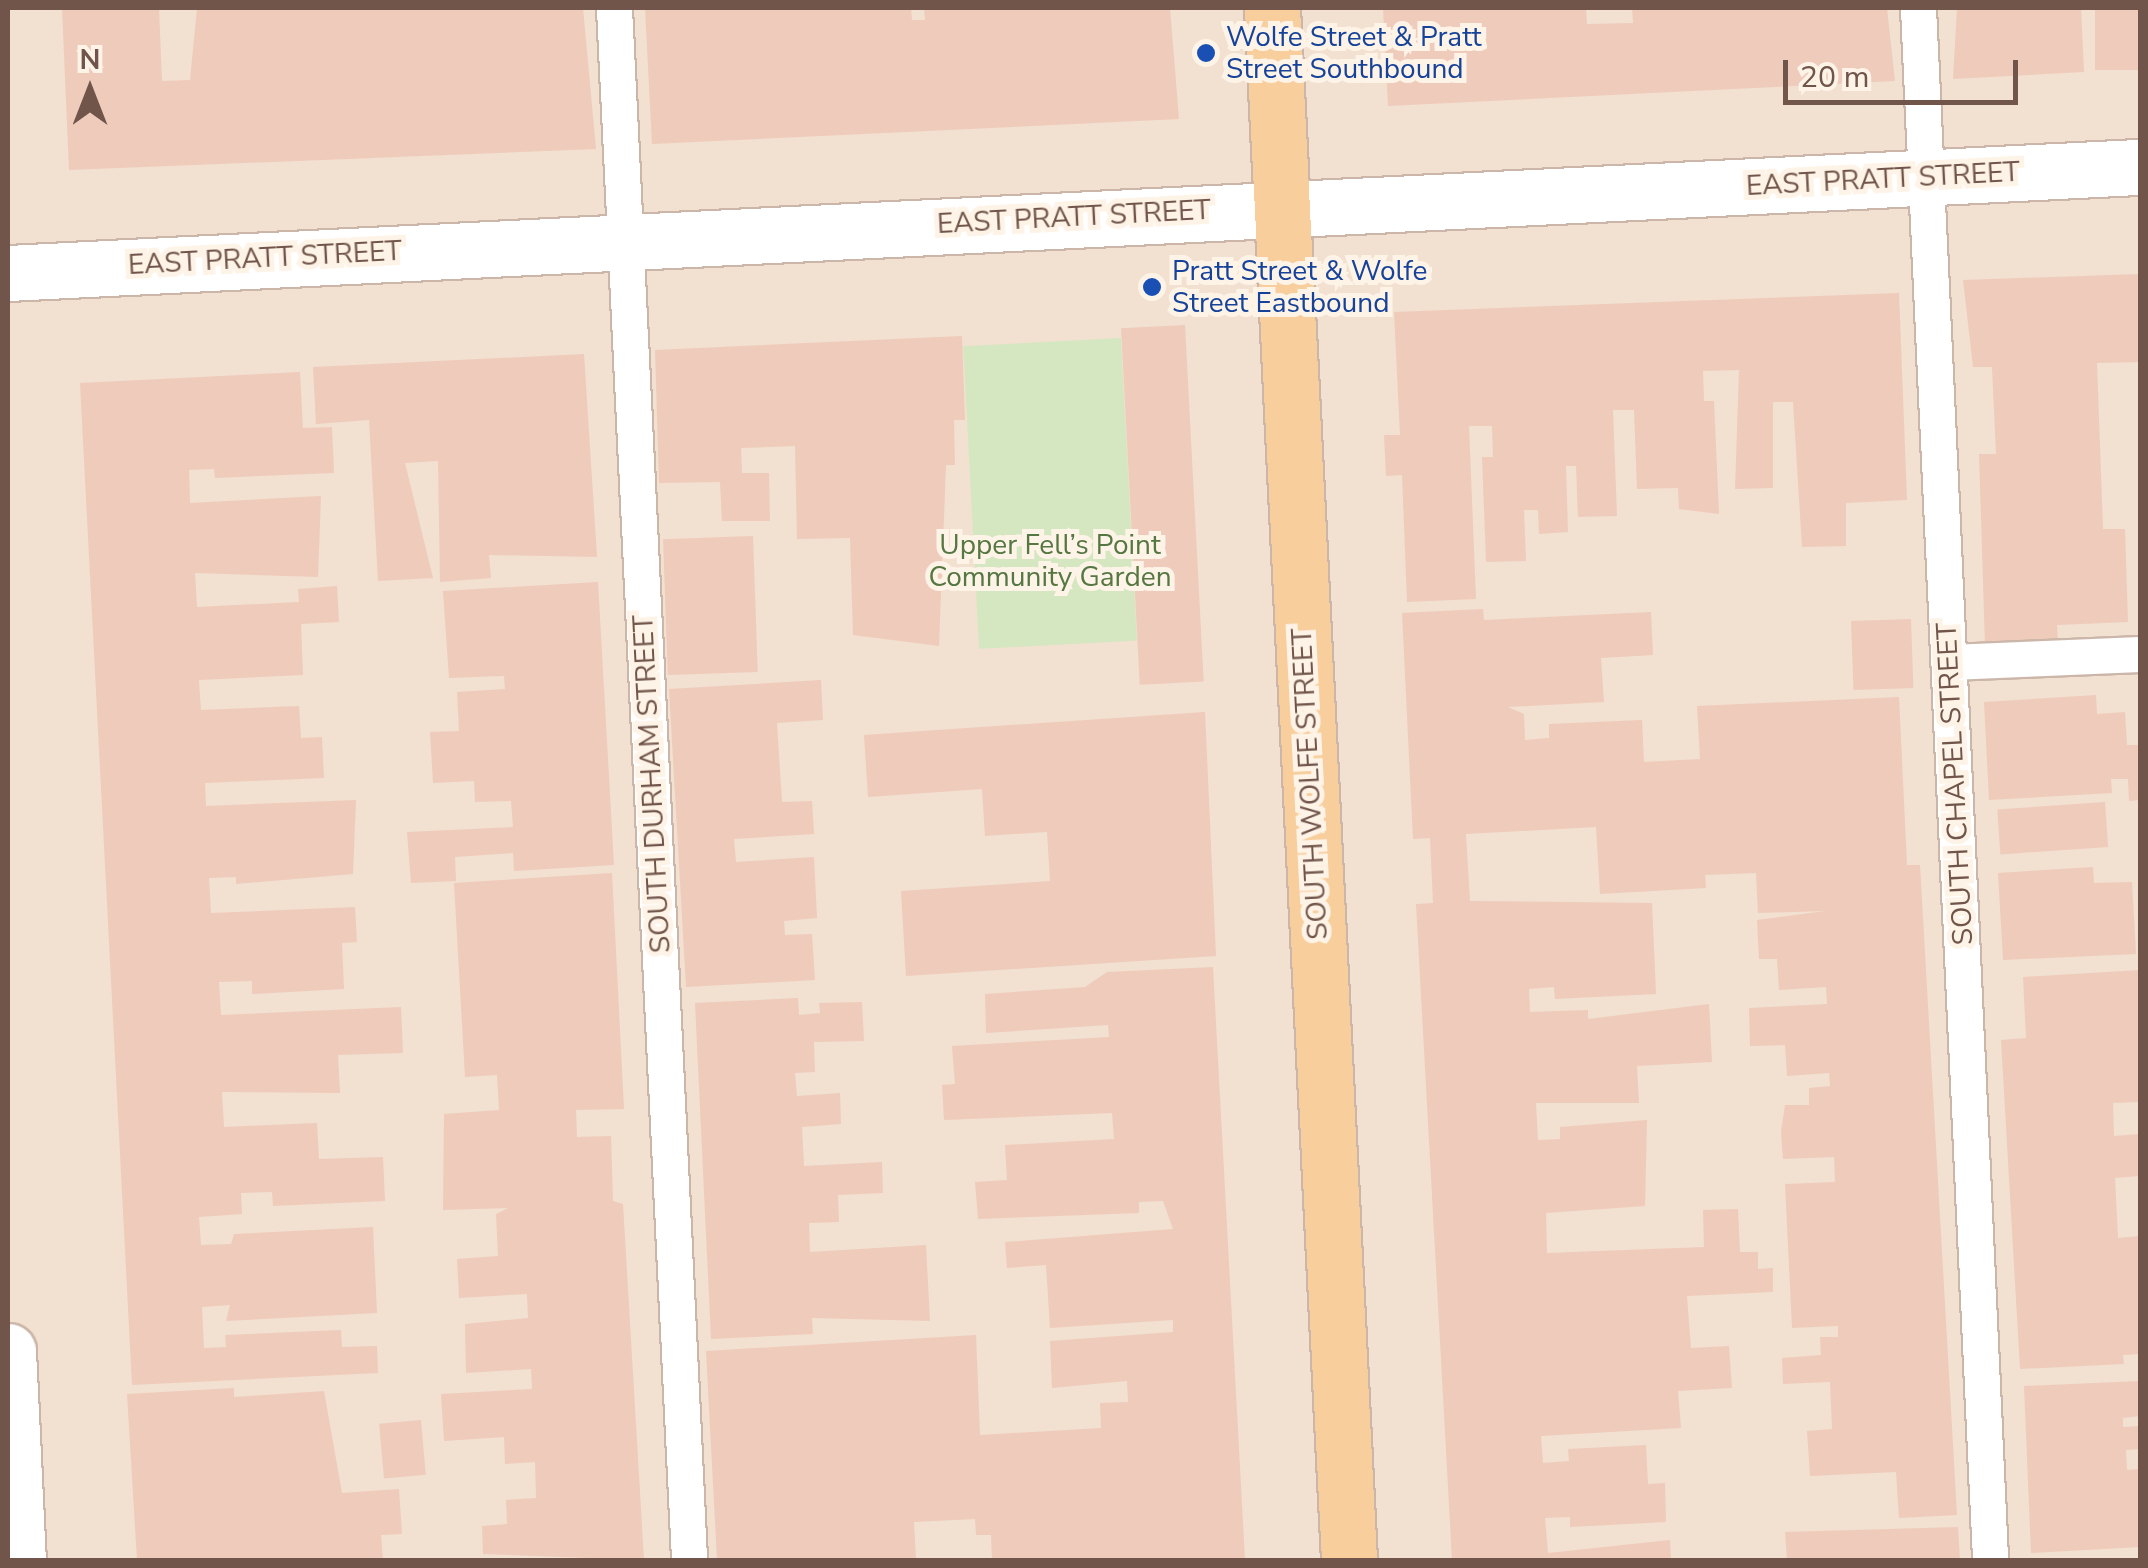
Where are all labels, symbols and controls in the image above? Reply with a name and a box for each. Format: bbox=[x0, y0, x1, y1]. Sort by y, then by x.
place label: Wolfe Street & Pratt Street Southbound bbox=[1226, 20, 1481, 86]
north arrow bbox=[40, 40, 140, 140]
scale bar bbox=[1788, 40, 2023, 102]
text: N bbox=[80, 41, 100, 79]
marker: Wolfe Street & Pratt Street Southbound bbox=[1195, 42, 1217, 64]
text: 20 m bbox=[1800, 57, 1869, 98]
street label: EAST PRATT STREET bbox=[1745, 155, 2021, 203]
street label: EAST PRATT STREET bbox=[936, 193, 1212, 241]
street label: EAST PRATT STREET bbox=[127, 234, 403, 282]
place label: Pratt Street & Wolfe Street Eastbound bbox=[1172, 254, 1427, 320]
marker: Pratt Street & Wolfe Street Eastbound bbox=[1141, 276, 1163, 298]
park label: Upper Fell’s Point Community Garden bbox=[928, 528, 1172, 594]
street label: SOUTH DURHAM STREET bbox=[626, 614, 678, 954]
street label: SOUTH CHAPEL STREET bbox=[1930, 622, 1980, 946]
street label: SOUTH WOLFE STREET bbox=[1285, 627, 1335, 941]

